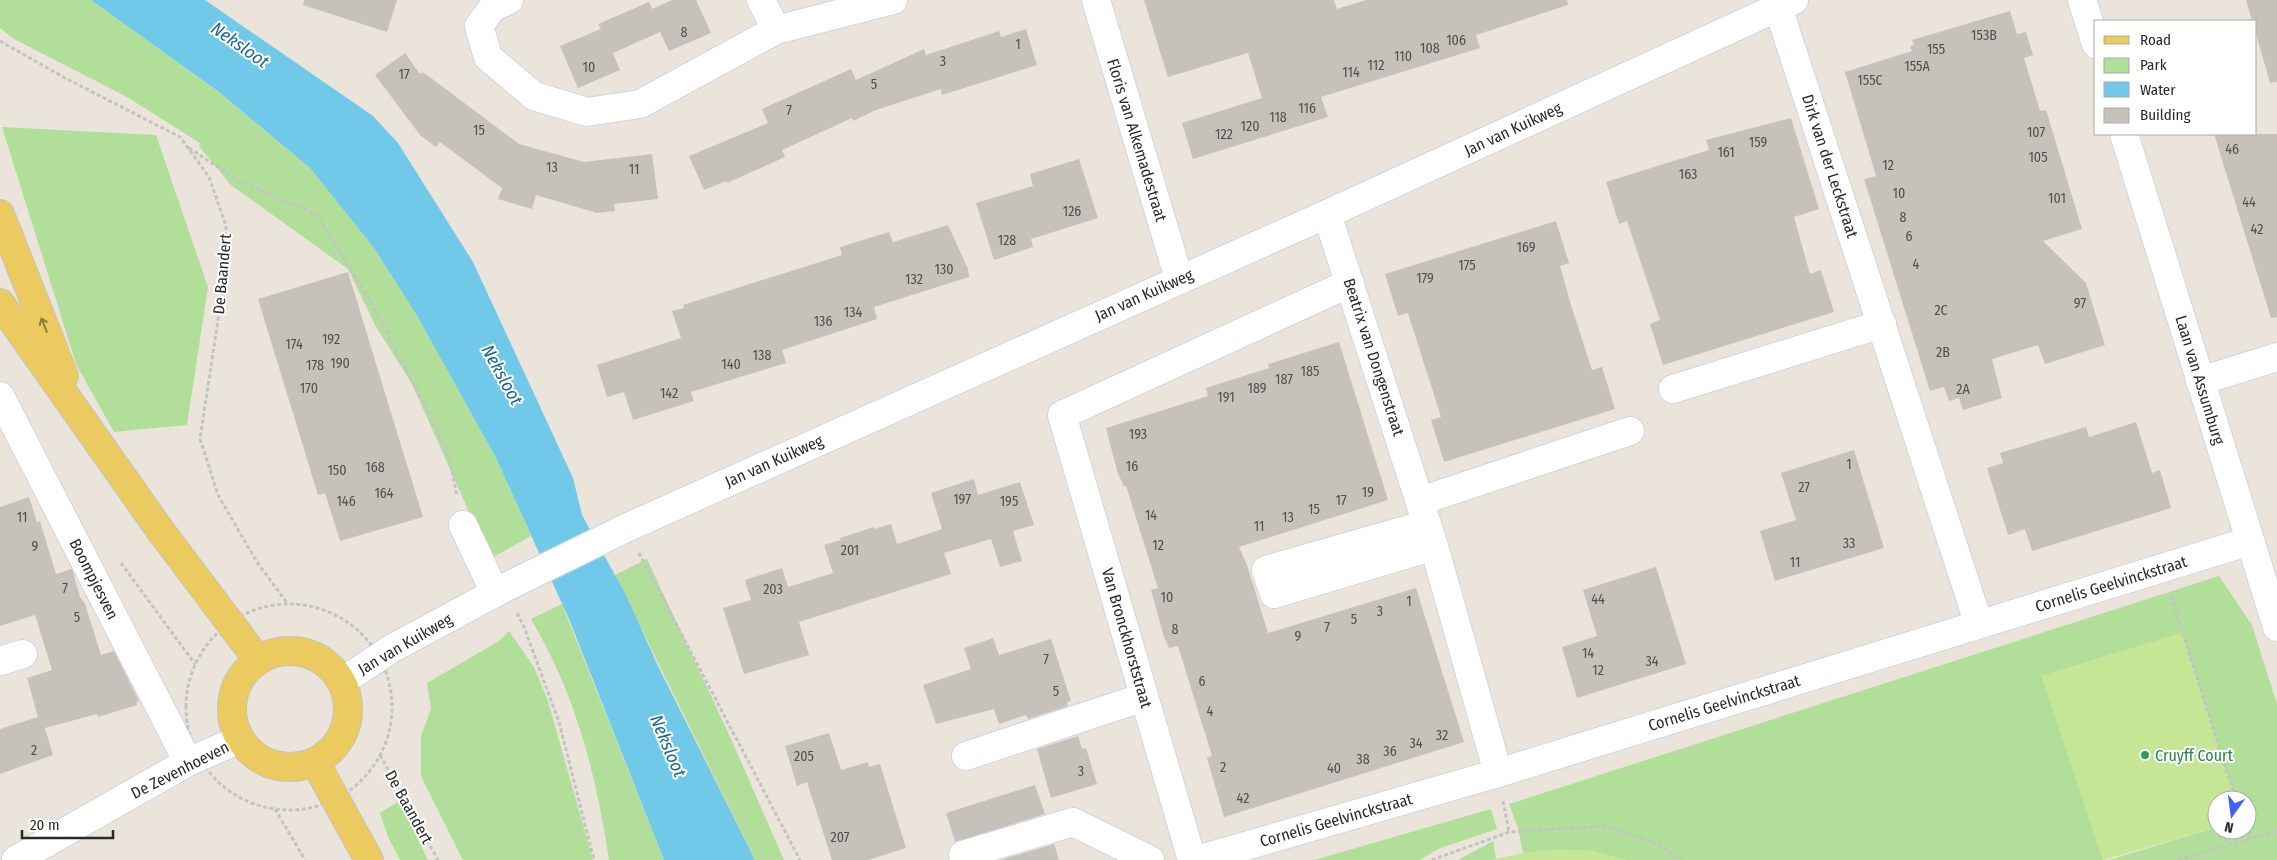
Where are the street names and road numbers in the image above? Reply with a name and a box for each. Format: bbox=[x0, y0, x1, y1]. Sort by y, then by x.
street label: Floris van Alkemadestraat bbox=[1103, 56, 1171, 224]
street label: Dirk van der Leckstraat bbox=[1798, 92, 1862, 241]
street label: Jan van Kuikweg bbox=[1461, 98, 1565, 160]
street label: De Baandert bbox=[209, 232, 235, 315]
street label: Jan van Kuikweg bbox=[1092, 265, 1196, 325]
street label: Beatrix van Dongenstraat bbox=[1340, 276, 1409, 439]
street label: Laan van Assumburg bbox=[2171, 313, 2229, 447]
street label: Jan van Kuikweg bbox=[722, 431, 826, 491]
street label: Boompjesven bbox=[65, 535, 123, 623]
street label: Cornelis Geelvinckstraat bbox=[2033, 552, 2190, 616]
street label: Van Bronckhorststraat bbox=[1098, 566, 1156, 711]
street label: Jan van Kuikweg bbox=[355, 609, 456, 679]
street label: Cornelis Geelvinckstraat bbox=[1646, 671, 1803, 735]
street label: De Zevenhoeven bbox=[128, 737, 232, 803]
street label: De Baandert bbox=[381, 767, 437, 848]
street label: Cornelis Geelvinckstraat bbox=[1258, 789, 1415, 851]

